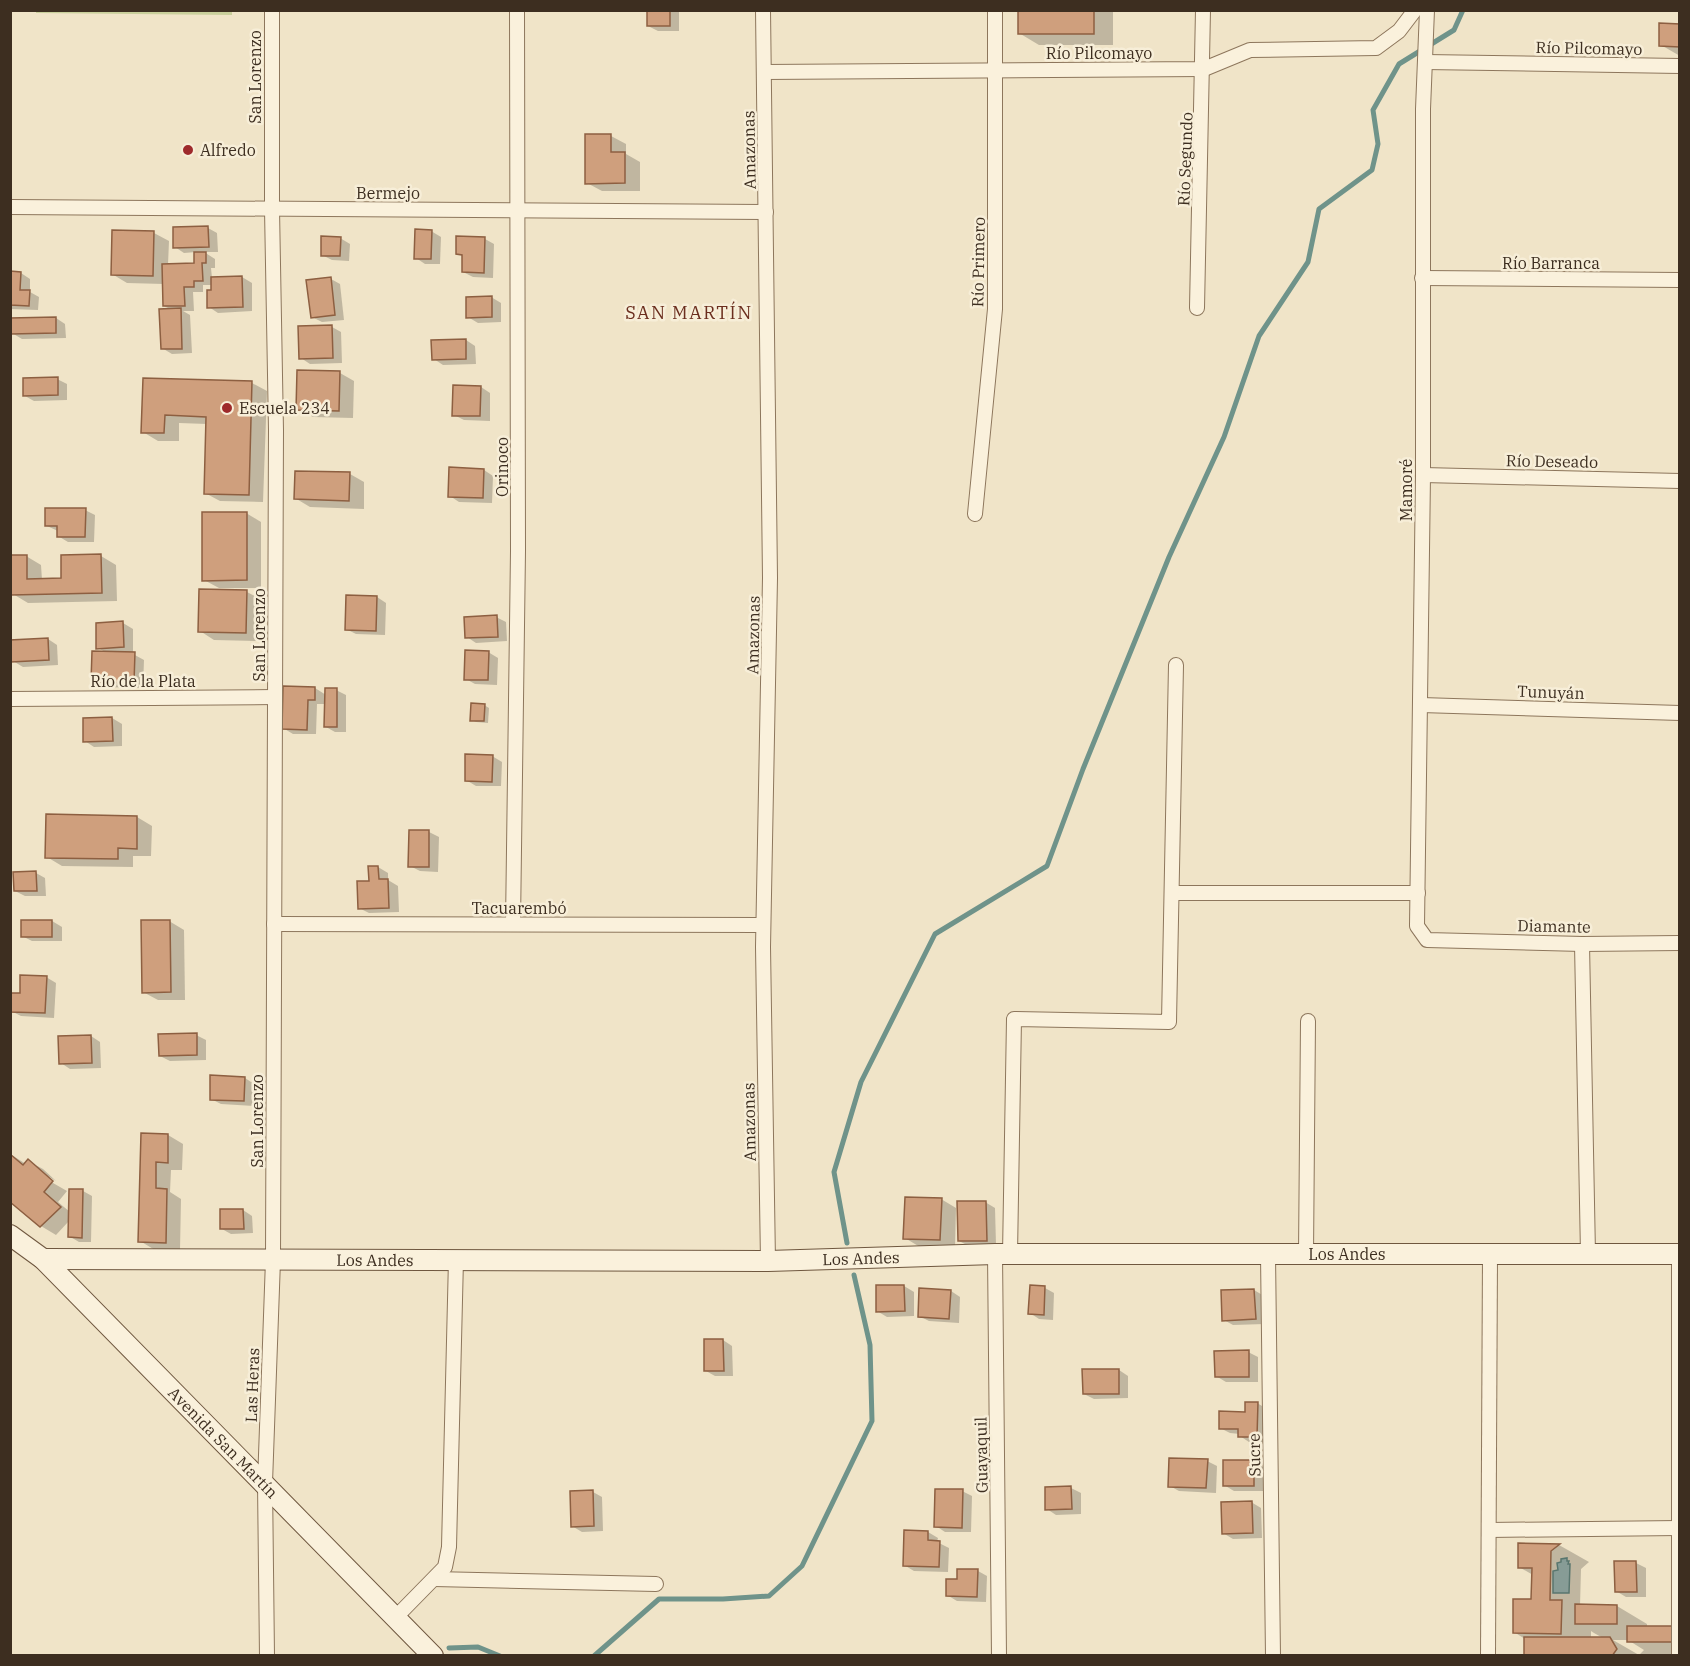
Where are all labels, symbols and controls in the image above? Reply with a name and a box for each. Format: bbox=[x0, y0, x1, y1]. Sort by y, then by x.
street label: San Lorenzo bbox=[245, 30, 265, 124]
street label: Río Pilcomayo bbox=[1535, 37, 1643, 59]
street label: Río Pilcomayo bbox=[1046, 43, 1152, 63]
street label: Amazonas bbox=[738, 110, 760, 190]
street label: Río Segundo bbox=[1173, 112, 1197, 206]
place label: Alfredo bbox=[200, 140, 256, 160]
marker: Alfredo bbox=[181, 143, 195, 157]
street label: Bermejo bbox=[356, 183, 420, 203]
street label: Río Primero bbox=[967, 217, 989, 307]
street label: Río Barranca bbox=[1502, 253, 1600, 273]
district label: SAN MARTÍN bbox=[625, 301, 753, 324]
place label: Escuela 234 bbox=[239, 398, 330, 418]
marker: Escuela 234 bbox=[220, 401, 234, 415]
street label: Orinoco bbox=[492, 437, 512, 497]
street label: Río Deseado bbox=[1506, 450, 1598, 472]
street label: Mamoré bbox=[1396, 459, 1416, 521]
street label: San Lorenzo bbox=[249, 588, 269, 682]
street label: Amazonas bbox=[742, 595, 764, 675]
street label: Río de la Plata bbox=[90, 671, 196, 691]
street label: Tunuyán bbox=[1517, 681, 1585, 703]
street label: Tacuarembó bbox=[471, 898, 567, 918]
street label: Diamante bbox=[1517, 915, 1591, 937]
street label: San Lorenzo bbox=[247, 1074, 267, 1168]
street label: Amazonas bbox=[738, 1082, 760, 1162]
street label: Los Andes bbox=[1308, 1244, 1386, 1264]
street label: Los Andes bbox=[822, 1247, 900, 1269]
street label: Los Andes bbox=[336, 1250, 414, 1270]
street label: Las Heras bbox=[241, 1347, 263, 1423]
street label: Avenida San Martín bbox=[164, 1383, 282, 1502]
street label: Guayaquil bbox=[970, 1416, 992, 1493]
street label: Sucre bbox=[1244, 1433, 1264, 1477]

